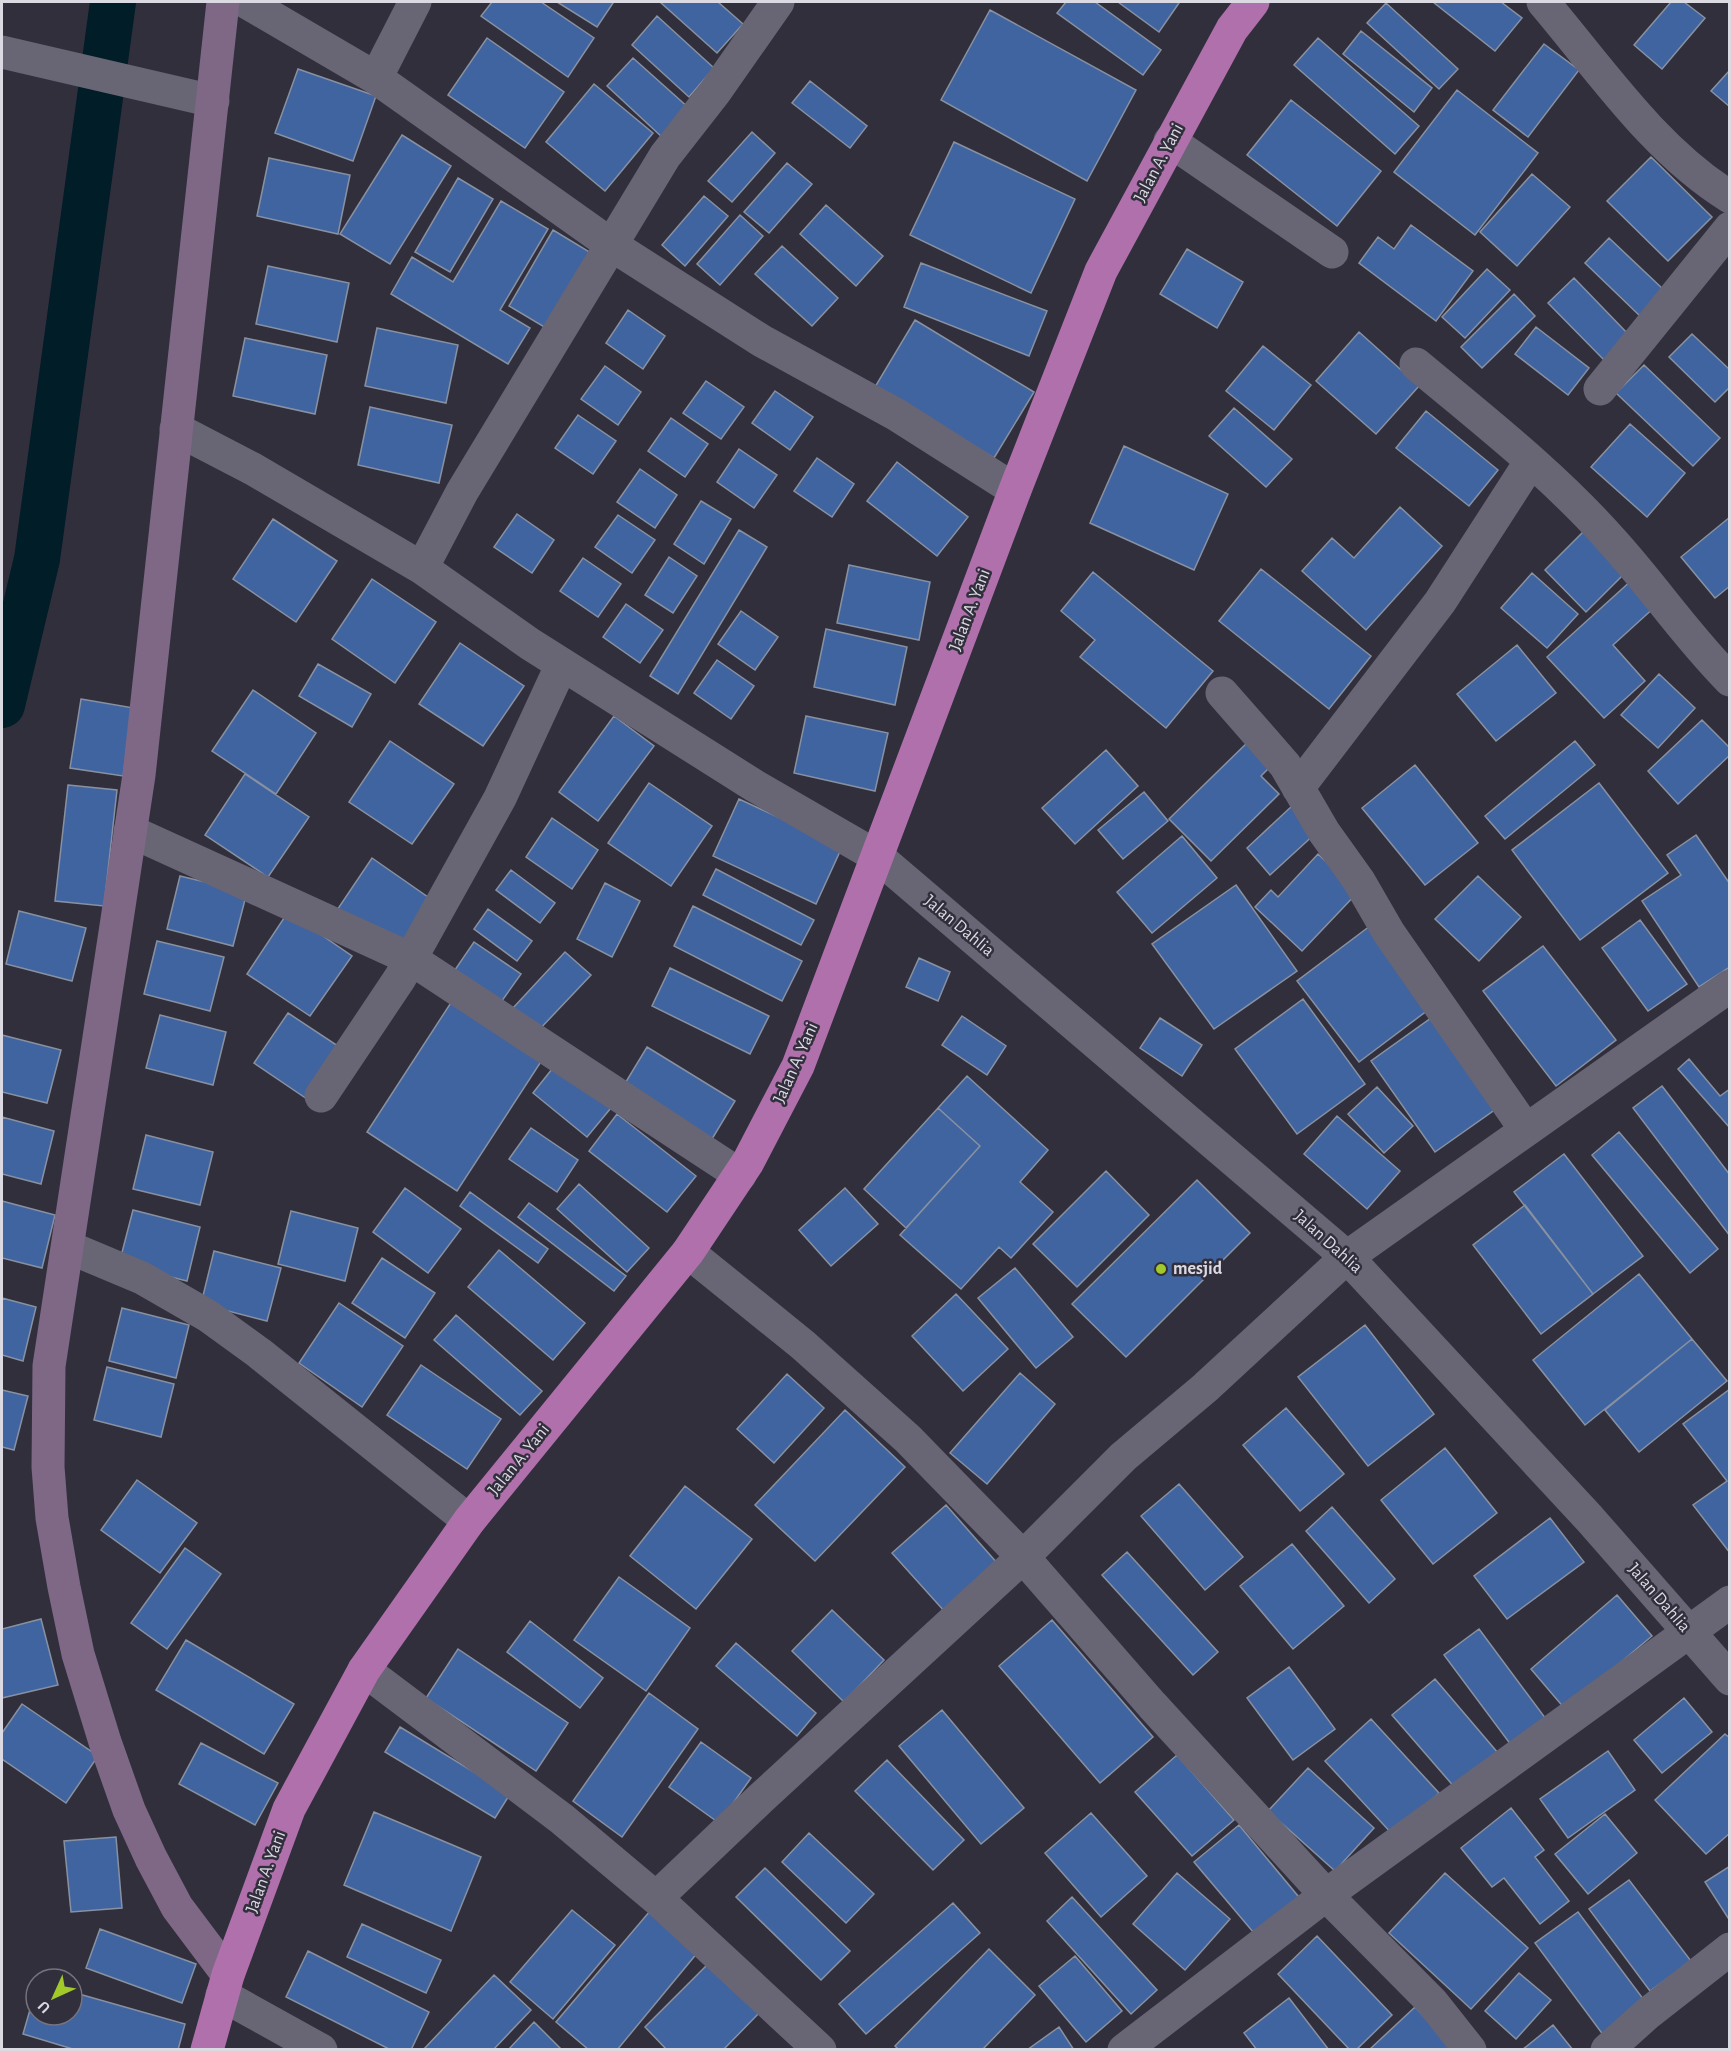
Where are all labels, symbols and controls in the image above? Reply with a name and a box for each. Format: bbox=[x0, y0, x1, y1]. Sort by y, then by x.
street label: Jalan A. Yani bbox=[1131, 121, 1187, 205]
street label: Jalan A. Yani bbox=[946, 567, 994, 653]
street label: Jalan Dahlia bbox=[921, 892, 997, 960]
street label: Jalan A. Yani bbox=[770, 1020, 822, 1106]
street label: Jalan Dahlia bbox=[1290, 1207, 1366, 1277]
place label: mesjid bbox=[1173, 1260, 1223, 1278]
marker: mesjid bbox=[1154, 1262, 1168, 1276]
street label: Jalan A. Yani bbox=[485, 1421, 553, 1499]
street label: Jalan Dahlia bbox=[1624, 1560, 1694, 1636]
street label: Jalan A. Yani bbox=[243, 1829, 289, 1915]
north arrow bbox=[24, 1967, 84, 2027]
text: U bbox=[35, 1998, 53, 2016]

